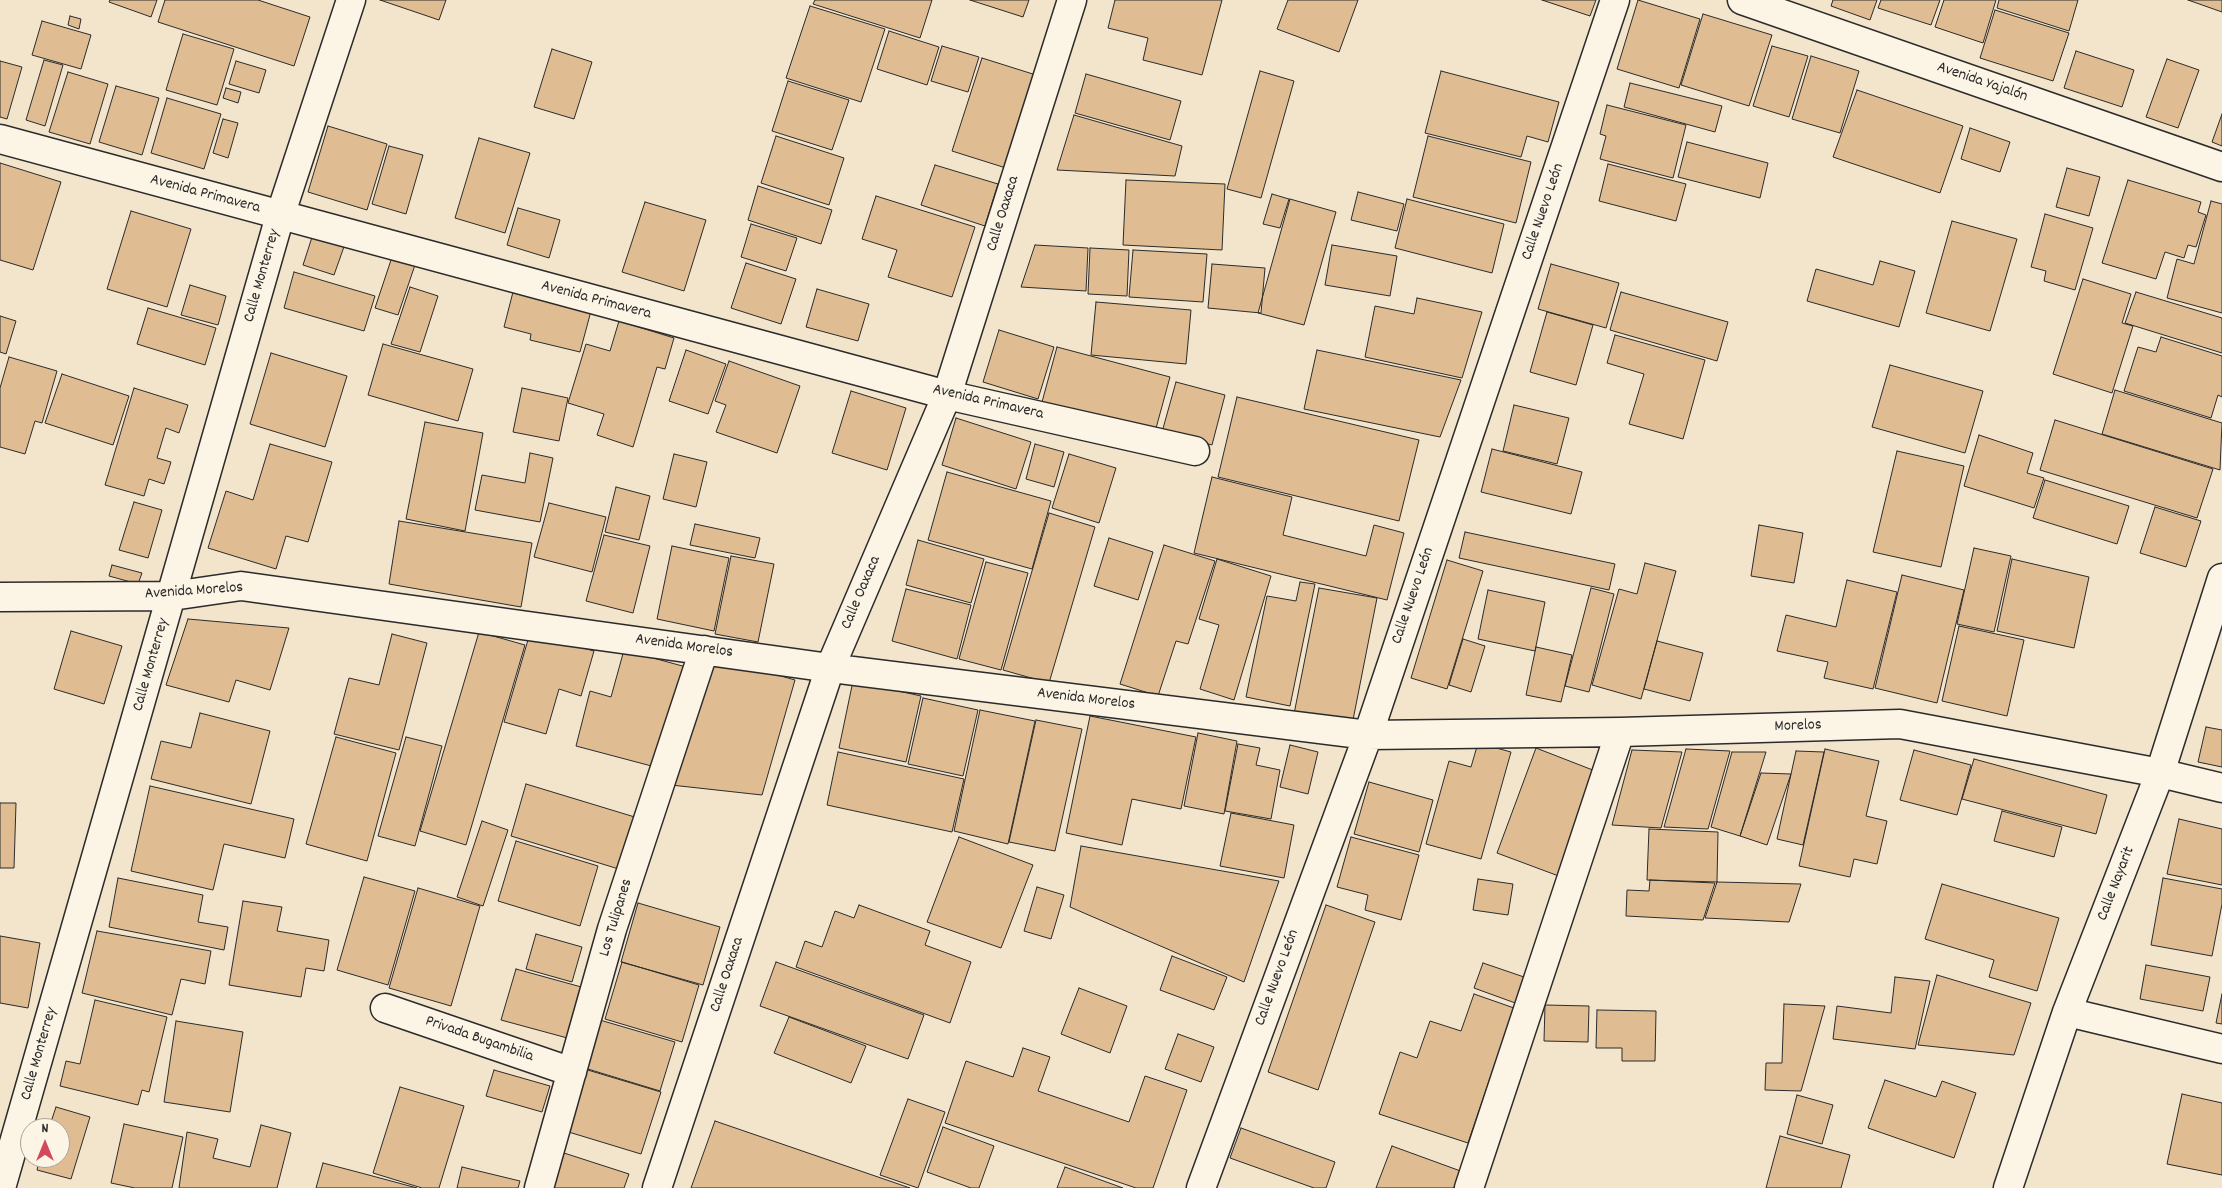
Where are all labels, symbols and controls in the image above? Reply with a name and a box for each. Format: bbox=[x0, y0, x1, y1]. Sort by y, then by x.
street label: Avenida Yajalón bbox=[1934, 58, 2030, 108]
street label: Calle Nuevo León bbox=[1518, 161, 1570, 263]
street label: Avenida Primavera bbox=[148, 171, 262, 219]
street label: Calle Oaxaca bbox=[983, 174, 1025, 254]
street label: Calle Monterrey bbox=[241, 227, 285, 325]
street label: Avenida Primavera bbox=[539, 277, 653, 325]
street label: Avenida Primavera bbox=[931, 381, 1045, 425]
street label: Calle Nuevo León bbox=[1388, 545, 1440, 647]
street label: Calle Oaxaca bbox=[838, 553, 886, 633]
street label: Avenida Morelos bbox=[144, 579, 244, 605]
street label: Calle Monterrey bbox=[130, 616, 174, 714]
street label: Avenida Morelos bbox=[634, 631, 734, 663]
street label: Avenida Morelos bbox=[1036, 684, 1136, 716]
street label: Morelos bbox=[1774, 717, 1822, 737]
street label: Calle Nayarit bbox=[2094, 844, 2140, 924]
street label: Los Tulipanes bbox=[596, 877, 638, 959]
street label: Calle Nuevo León bbox=[1252, 927, 1304, 1029]
street label: Calle Oaxaca bbox=[707, 935, 749, 1015]
street label: Calle Monterrey bbox=[18, 1005, 62, 1103]
street label: Privada Bugambilia bbox=[422, 1013, 536, 1067]
north arrow bbox=[20, 1118, 70, 1168]
text: N bbox=[42, 1119, 48, 1139]

